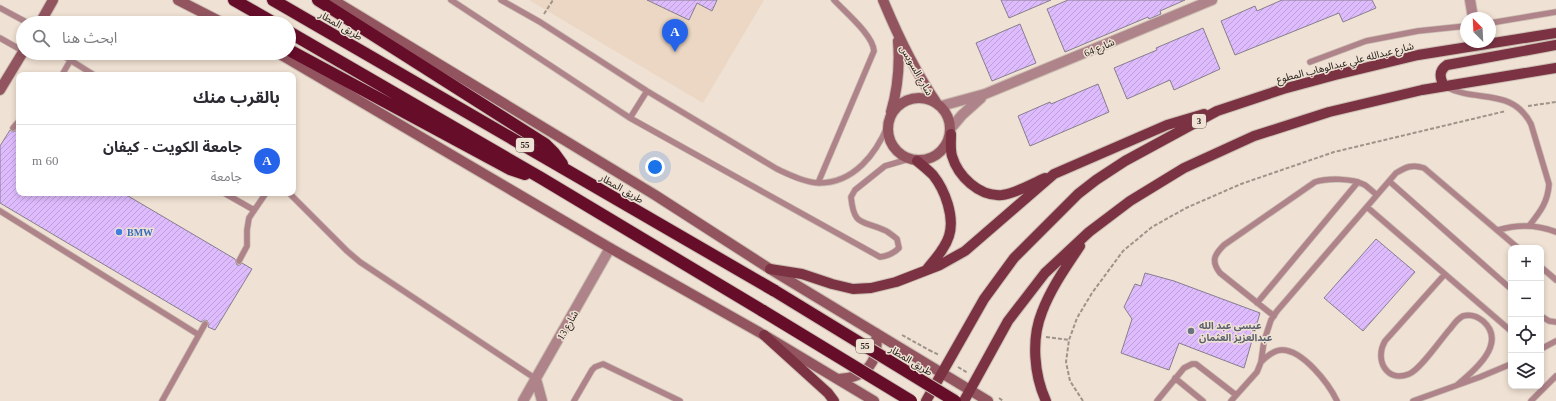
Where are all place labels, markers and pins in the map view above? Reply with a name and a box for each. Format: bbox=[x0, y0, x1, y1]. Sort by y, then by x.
pin: A bbox=[662, 19, 688, 52]
marker: BMW bbox=[114, 227, 124, 237]
place label: BMW bbox=[127, 227, 153, 238]
place label: عيسى عبد الله عبدالعزيز العثمان bbox=[1199, 320, 1273, 344]
marker: عيسى عبد الله عبدالعزيز العثمان bbox=[1186, 326, 1196, 336]

